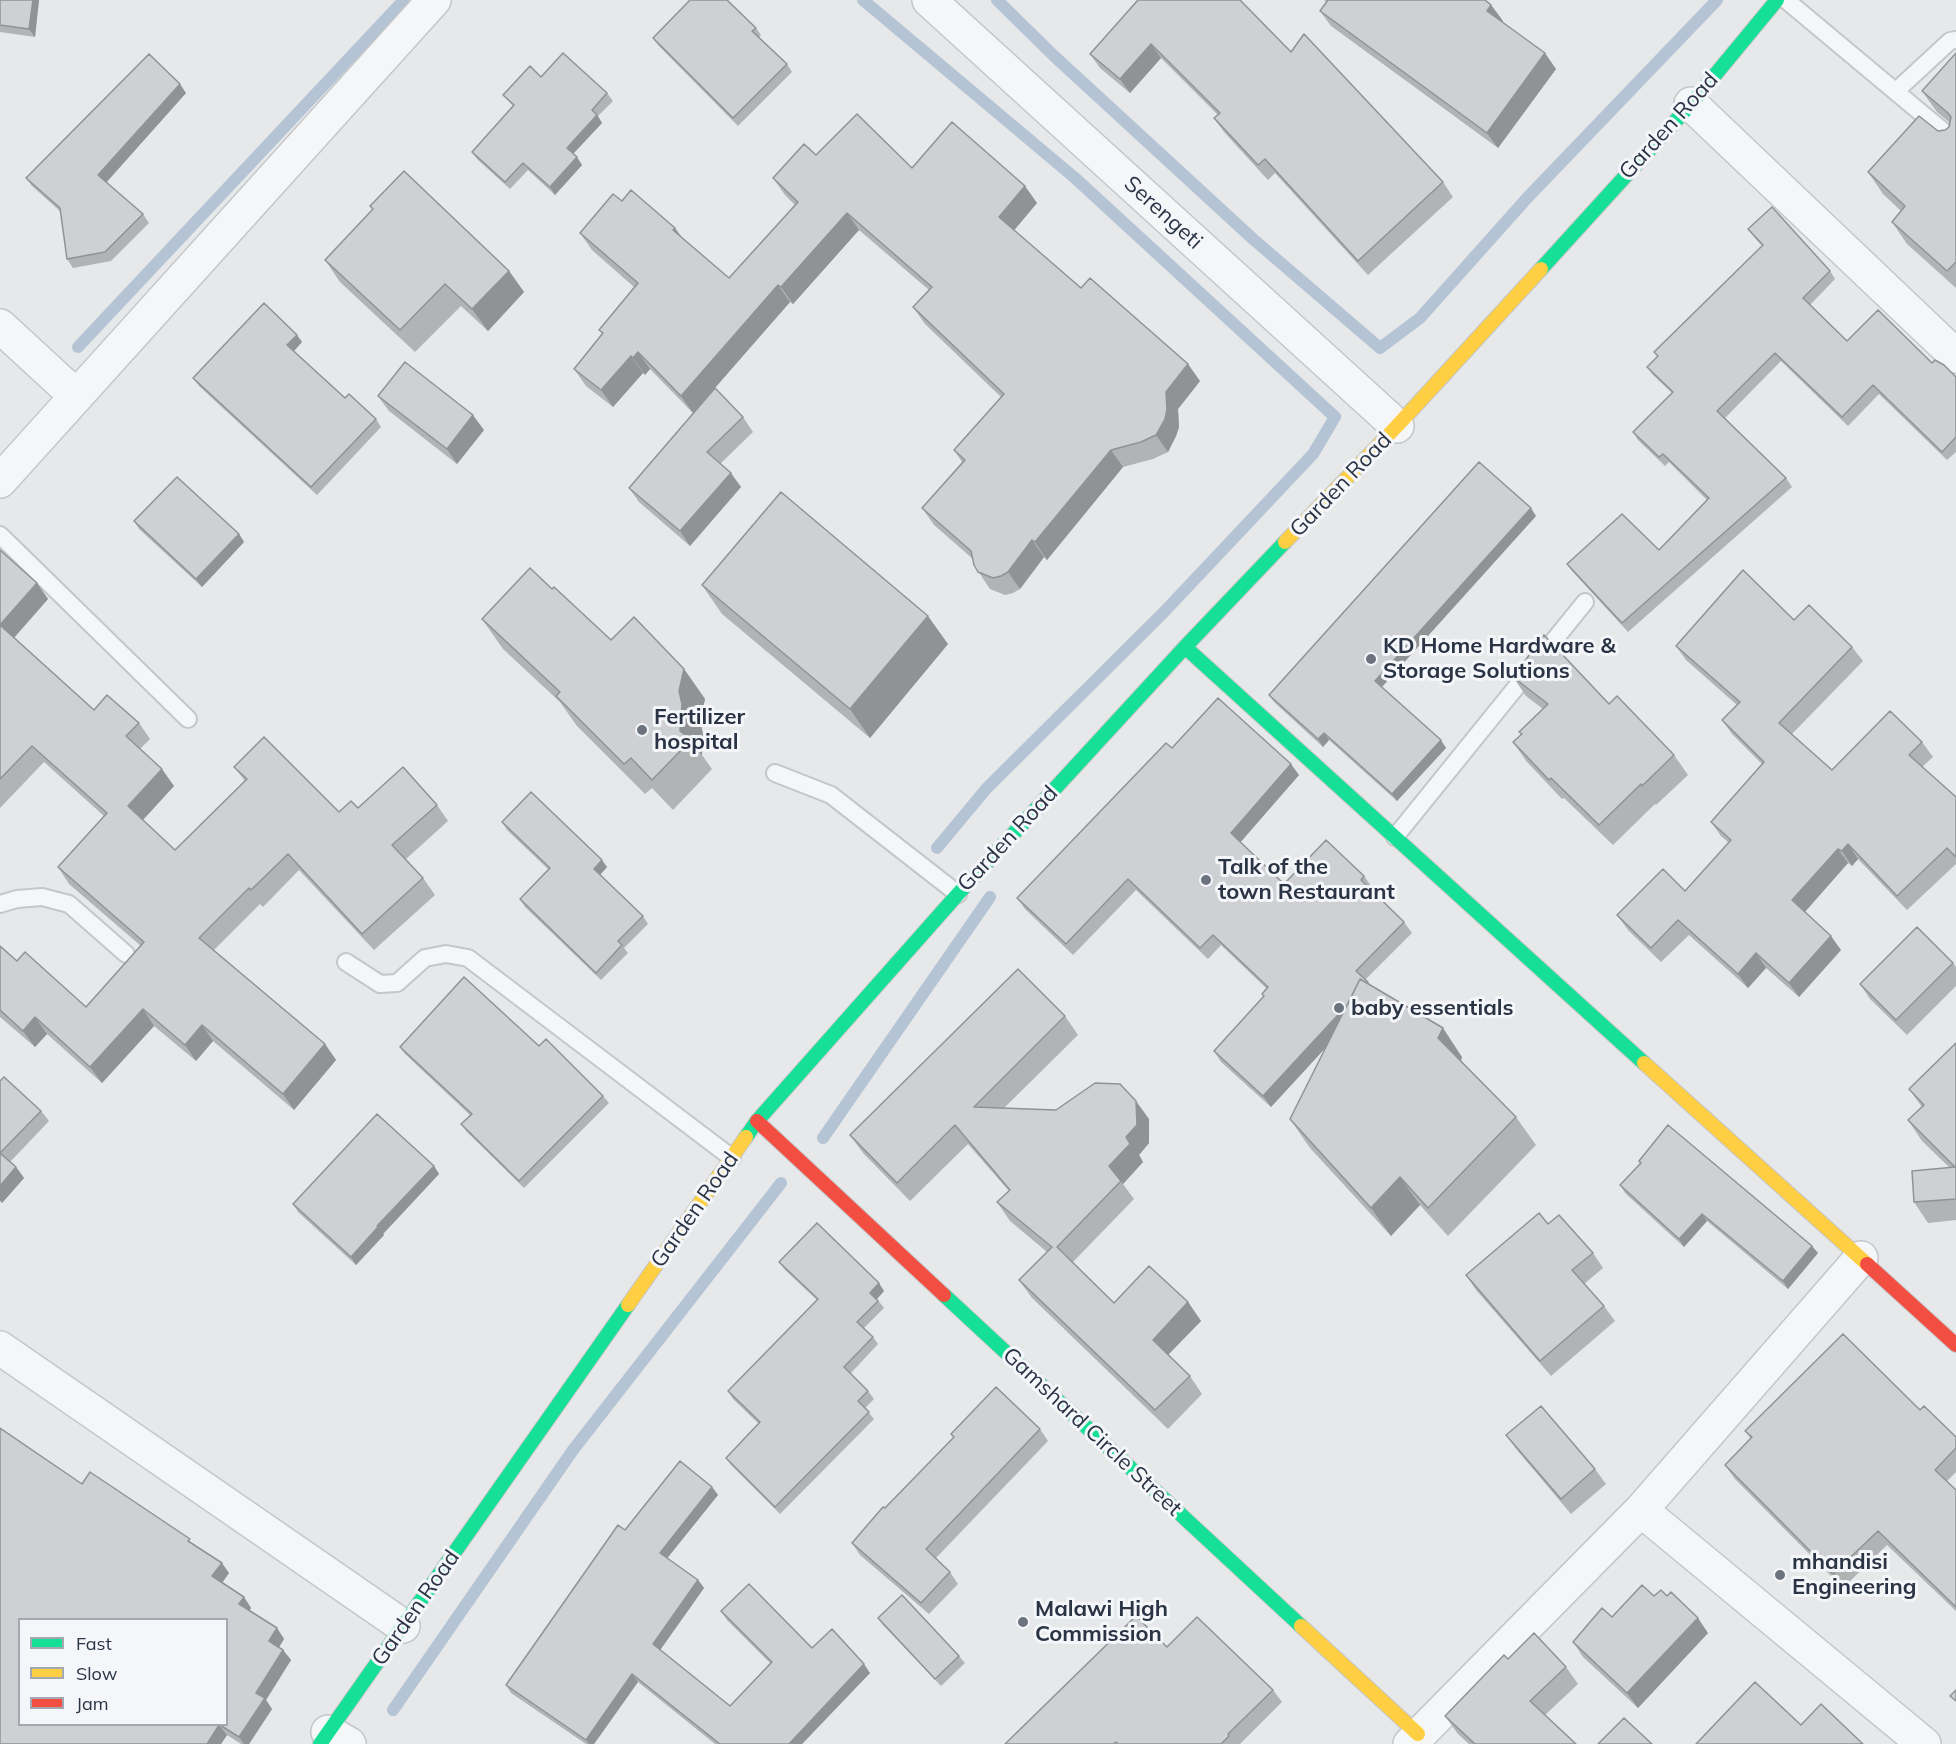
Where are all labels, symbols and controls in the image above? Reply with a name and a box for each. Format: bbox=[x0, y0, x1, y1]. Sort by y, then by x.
street label: Garden Road bbox=[1614, 67, 1724, 185]
street label: Serengeti bbox=[1118, 171, 1208, 255]
street label: Garden Road bbox=[1285, 427, 1397, 543]
place label: KD Home Hardware & Storage Solutions bbox=[1383, 633, 1616, 684]
marker: KD Home Hardware & Storage Solutions bbox=[1364, 652, 1378, 666]
place label: Fertilizer hospital bbox=[654, 704, 745, 756]
marker: Fertilizer hospital bbox=[635, 723, 649, 737]
street label: Garden Road bbox=[952, 781, 1064, 897]
place label: Talk of the town Restaurant bbox=[1218, 854, 1395, 906]
marker: Talk of the town Restaurant bbox=[1199, 873, 1213, 887]
place label: baby essentials bbox=[1351, 995, 1514, 1021]
marker: baby essentials bbox=[1332, 1001, 1346, 1015]
street label: Garden Road bbox=[646, 1147, 744, 1273]
street label: Gamshard Circle Street bbox=[997, 1342, 1187, 1522]
street label: Garden Road bbox=[367, 1545, 465, 1671]
place label: mhandisi Engineering bbox=[1792, 1549, 1916, 1600]
marker: mhandisi Engineering bbox=[1773, 1568, 1787, 1582]
place label: Malawi High Commission bbox=[1035, 1596, 1168, 1648]
marker: Malawi High Commission bbox=[1016, 1615, 1030, 1629]
legend bbox=[18, 1618, 228, 1726]
text: Fast bbox=[76, 1632, 112, 1655]
text: Slow bbox=[76, 1662, 117, 1685]
text: Jam bbox=[76, 1692, 109, 1715]

